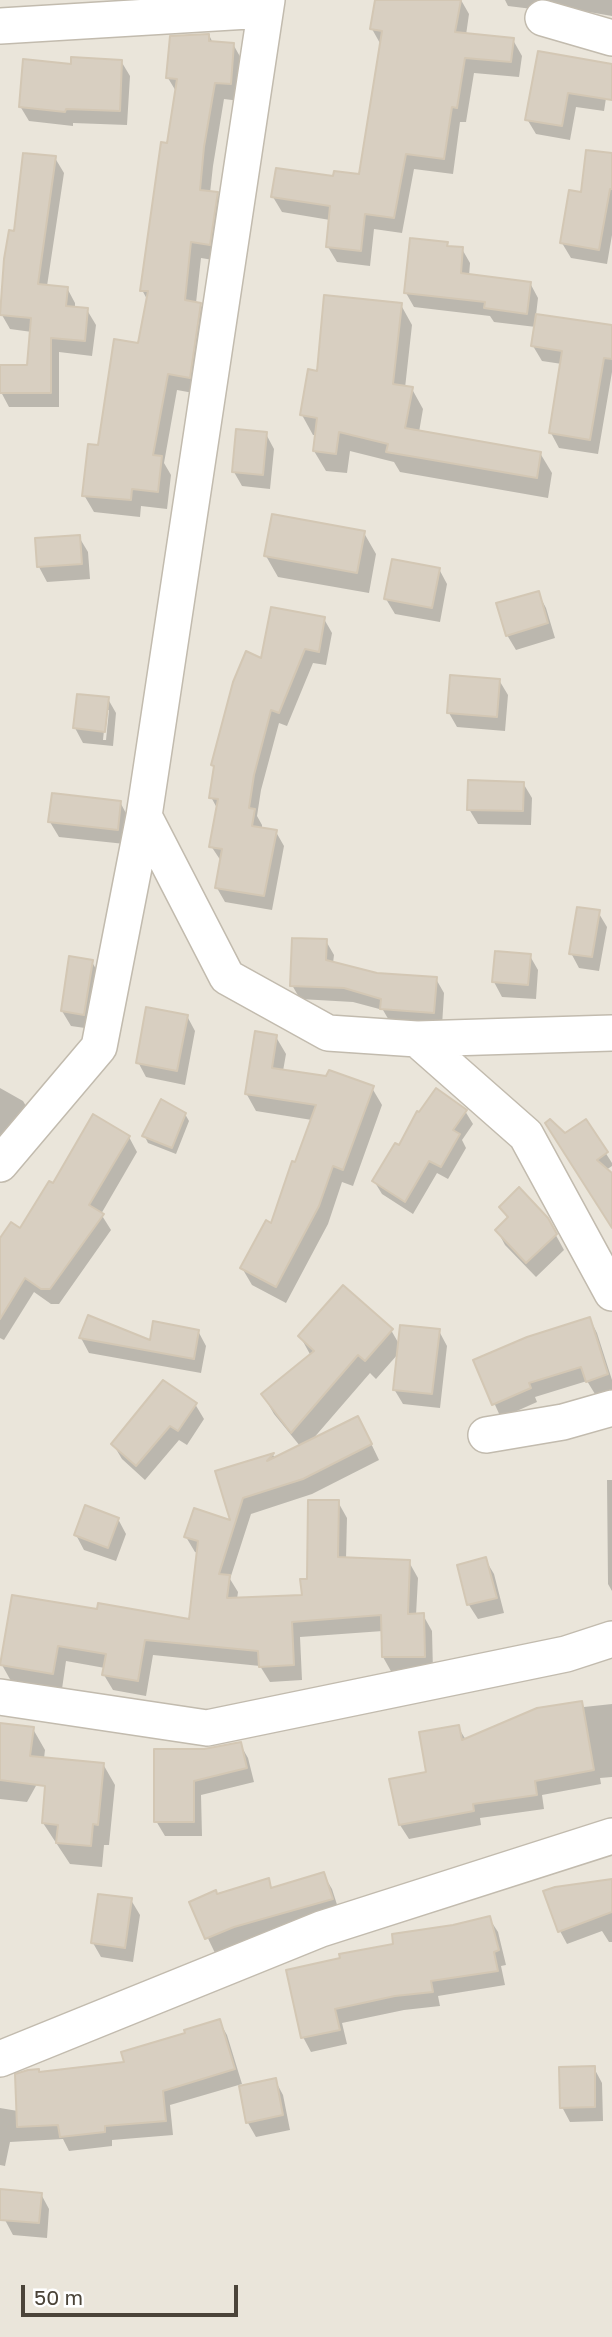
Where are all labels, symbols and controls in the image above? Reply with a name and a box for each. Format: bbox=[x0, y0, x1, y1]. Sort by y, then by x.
scale bar bbox=[24, 2270, 242, 2314]
text: 50 m bbox=[34, 2284, 83, 2310]

